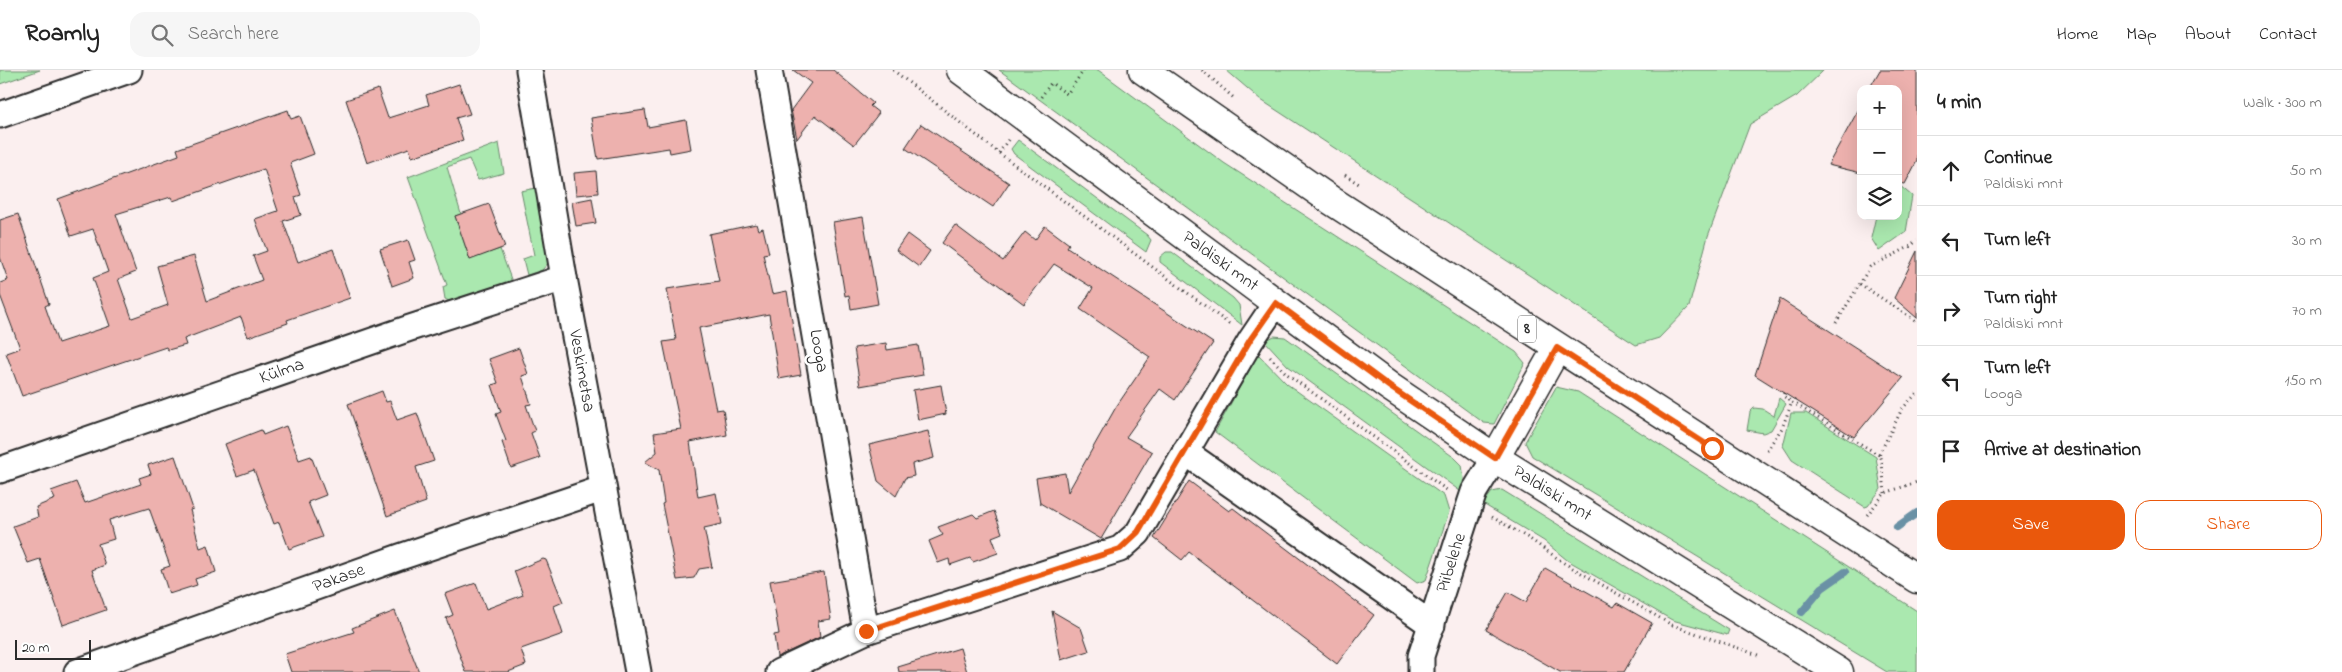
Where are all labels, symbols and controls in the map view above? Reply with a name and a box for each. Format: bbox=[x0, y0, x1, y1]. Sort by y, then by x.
search box bbox=[130, 12, 480, 57]
text: Roamly bbox=[25, 17, 100, 52]
icon: search bbox=[148, 21, 176, 49]
text: Search here bbox=[188, 21, 279, 48]
text: Home bbox=[2057, 22, 2098, 48]
text: Map bbox=[2126, 22, 2157, 48]
text: About bbox=[2185, 22, 2231, 48]
text: Contact bbox=[2259, 22, 2317, 48]
map controls bbox=[1857, 85, 1902, 220]
button: + bbox=[1857, 85, 1902, 130]
text: 4 min bbox=[1937, 88, 1981, 118]
text: Walk · 300 m bbox=[2243, 91, 2322, 115]
button: − bbox=[1857, 130, 1902, 175]
text: Continue bbox=[1984, 145, 2052, 172]
icon: ahead bbox=[1937, 157, 1965, 185]
text: 50 m bbox=[2290, 159, 2322, 183]
text: Paldiski mnt bbox=[1984, 172, 2063, 196]
button: layers bbox=[1857, 175, 1902, 220]
street label: Paldiski mnt bbox=[1176, 225, 1264, 299]
icon: left bbox=[1937, 227, 1965, 255]
text: Turn left bbox=[1984, 227, 2051, 254]
text: 30 m bbox=[2292, 229, 2322, 253]
text: Turn right bbox=[1984, 285, 2057, 312]
icon: right bbox=[1937, 297, 1965, 325]
text: 70 m bbox=[2292, 299, 2322, 323]
text: Paldiski mnt bbox=[1984, 312, 2063, 336]
road number: 8 bbox=[1518, 315, 1536, 342]
street label: Veskimetsa bbox=[561, 327, 601, 415]
street label: Looga bbox=[800, 327, 835, 375]
street label: Külma bbox=[256, 352, 308, 392]
text: Turn left bbox=[1984, 355, 2051, 382]
icon: left bbox=[1937, 367, 1965, 395]
text: 150 m bbox=[2284, 369, 2322, 393]
text: Looga bbox=[1984, 382, 2022, 406]
route start bbox=[1701, 437, 1724, 460]
icon: arrive bbox=[1937, 437, 1965, 465]
text: Arrive at destination bbox=[1984, 437, 2141, 464]
street label: Paldiski mnt bbox=[1507, 459, 1597, 529]
button: Save bbox=[1937, 500, 2125, 550]
button: Share bbox=[2135, 500, 2322, 550]
street label: Piibelehe bbox=[1430, 529, 1474, 596]
street label: Pakase bbox=[309, 557, 370, 600]
route end bbox=[855, 620, 878, 643]
scale bar bbox=[15, 637, 91, 660]
text: 20 m bbox=[22, 638, 49, 659]

